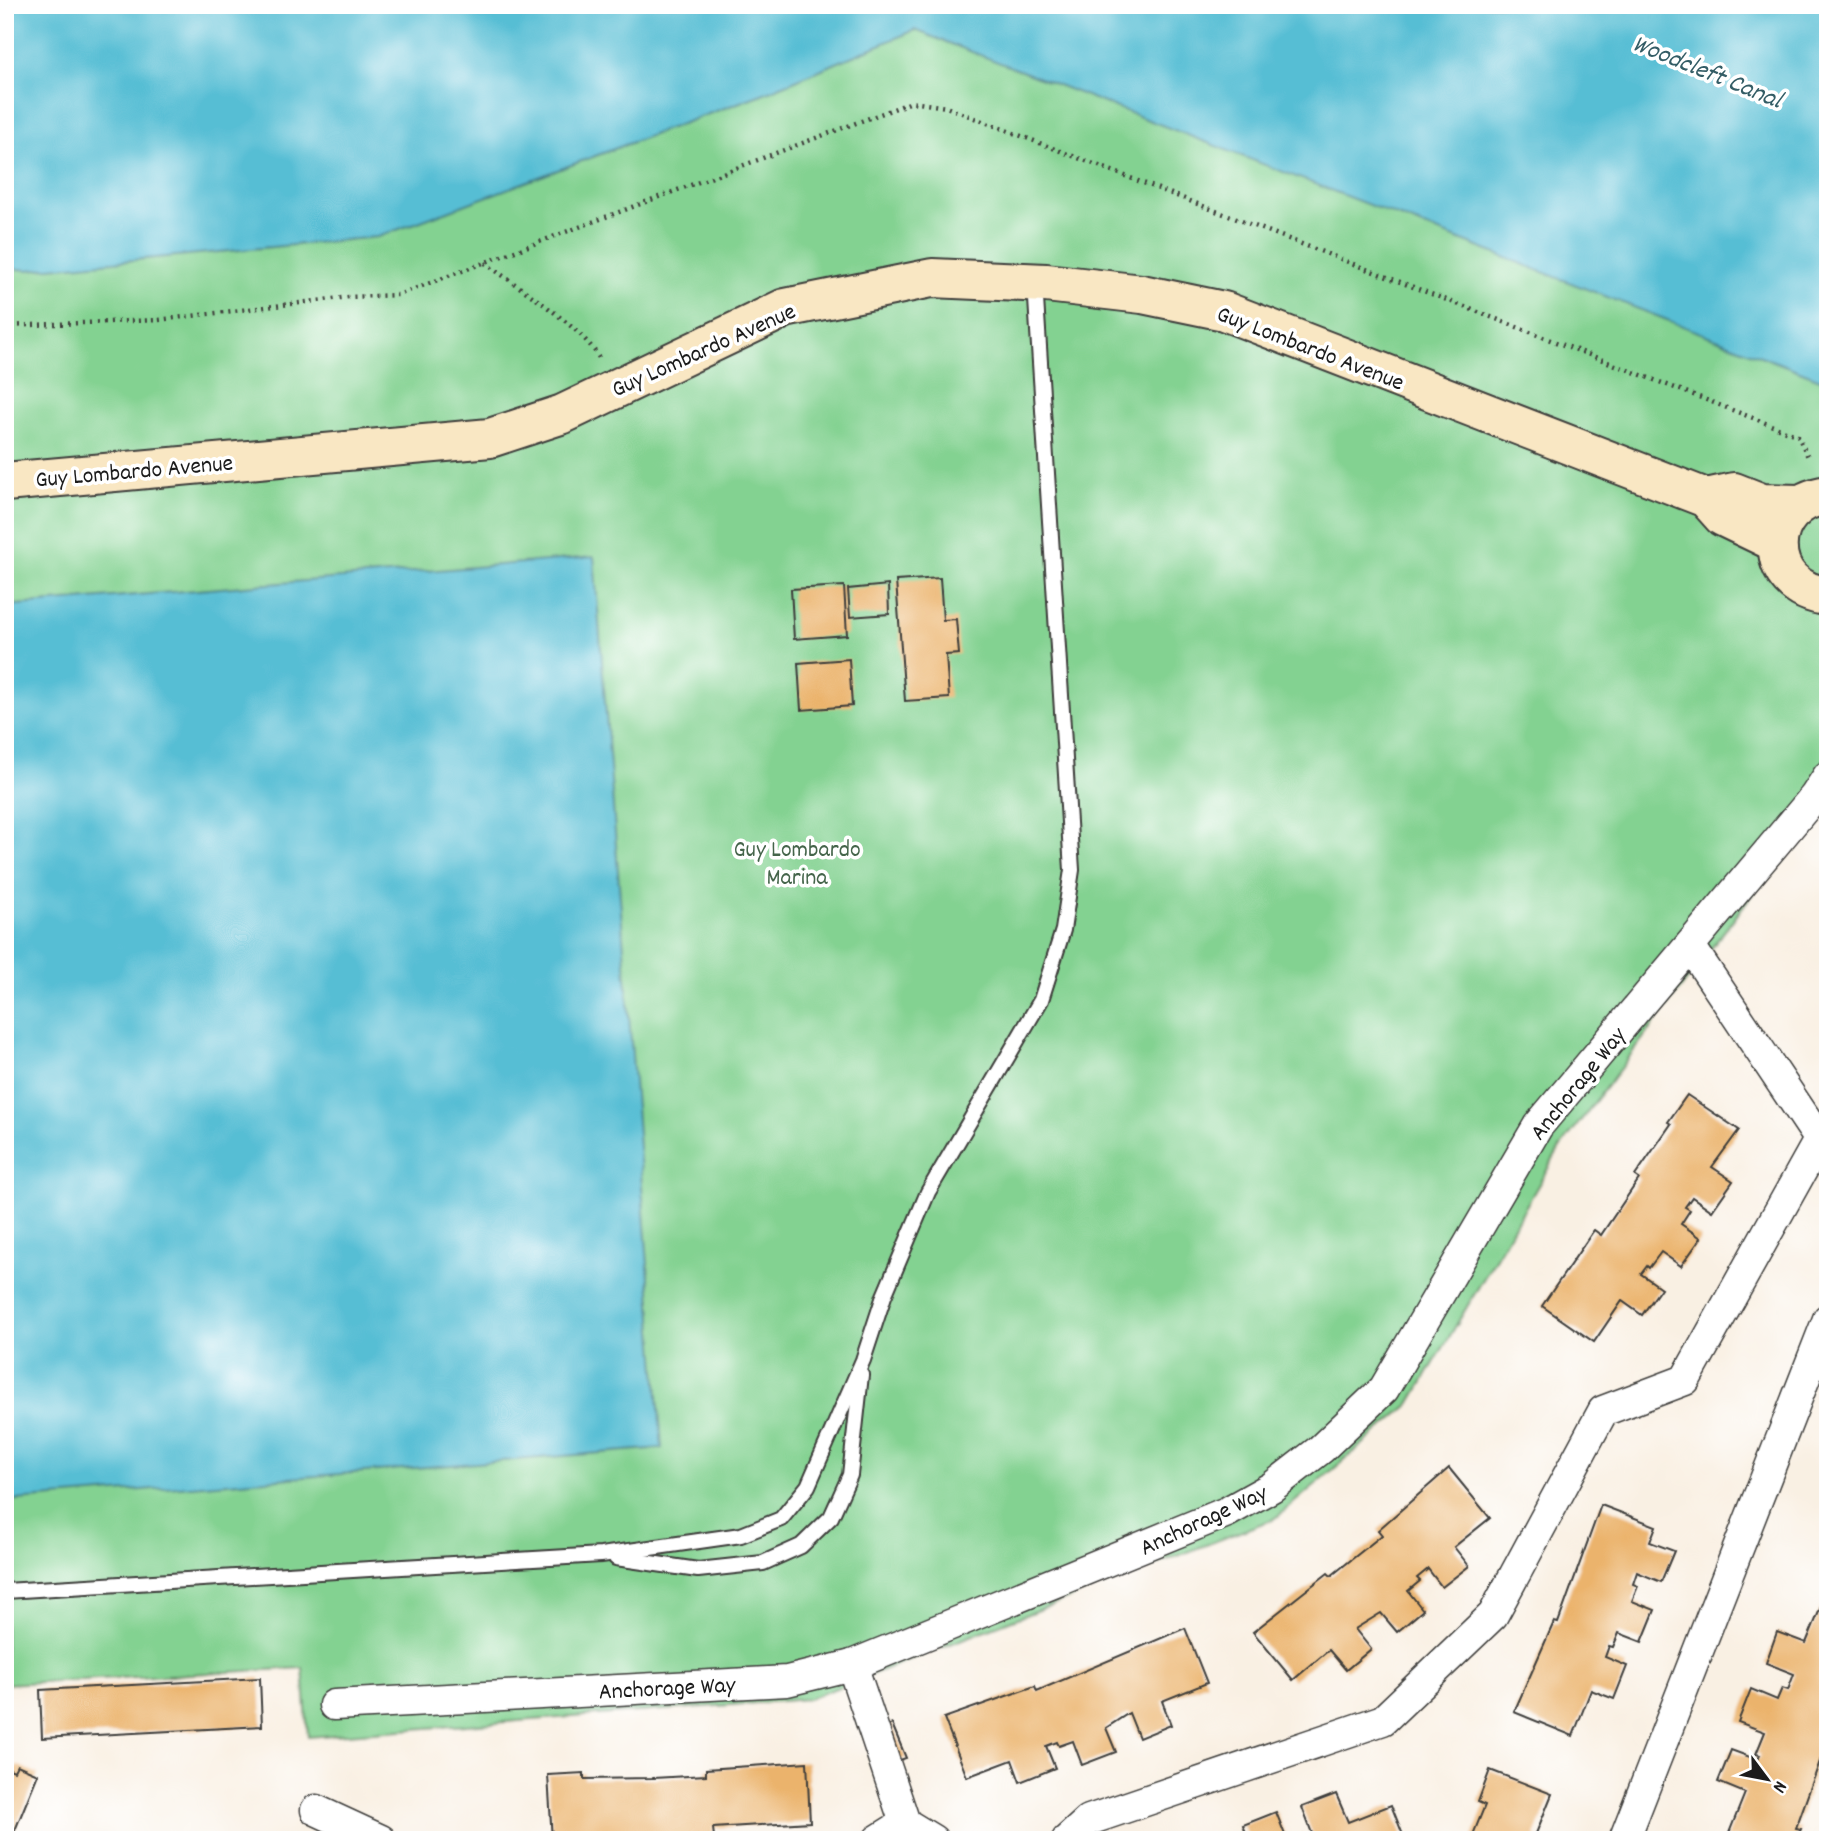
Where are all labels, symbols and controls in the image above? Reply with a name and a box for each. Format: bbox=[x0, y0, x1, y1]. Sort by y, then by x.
water label: Woodcleft Canal bbox=[1626, 26, 1789, 121]
street label: Guy Lombardo Avenue bbox=[607, 296, 802, 408]
street label: Guy Lombardo Avenue bbox=[1211, 298, 1409, 401]
street label: Guy Lombardo Avenue bbox=[34, 447, 235, 499]
park label: Guy Lombardo Marina bbox=[733, 834, 861, 896]
street label: Anchorage Way bbox=[1523, 1020, 1636, 1149]
street label: Anchorage Way bbox=[1135, 1477, 1275, 1566]
street label: Anchorage Way bbox=[598, 1669, 738, 1711]
north arrow bbox=[1731, 1744, 1801, 1814]
text: N bbox=[1765, 1775, 1792, 1797]

